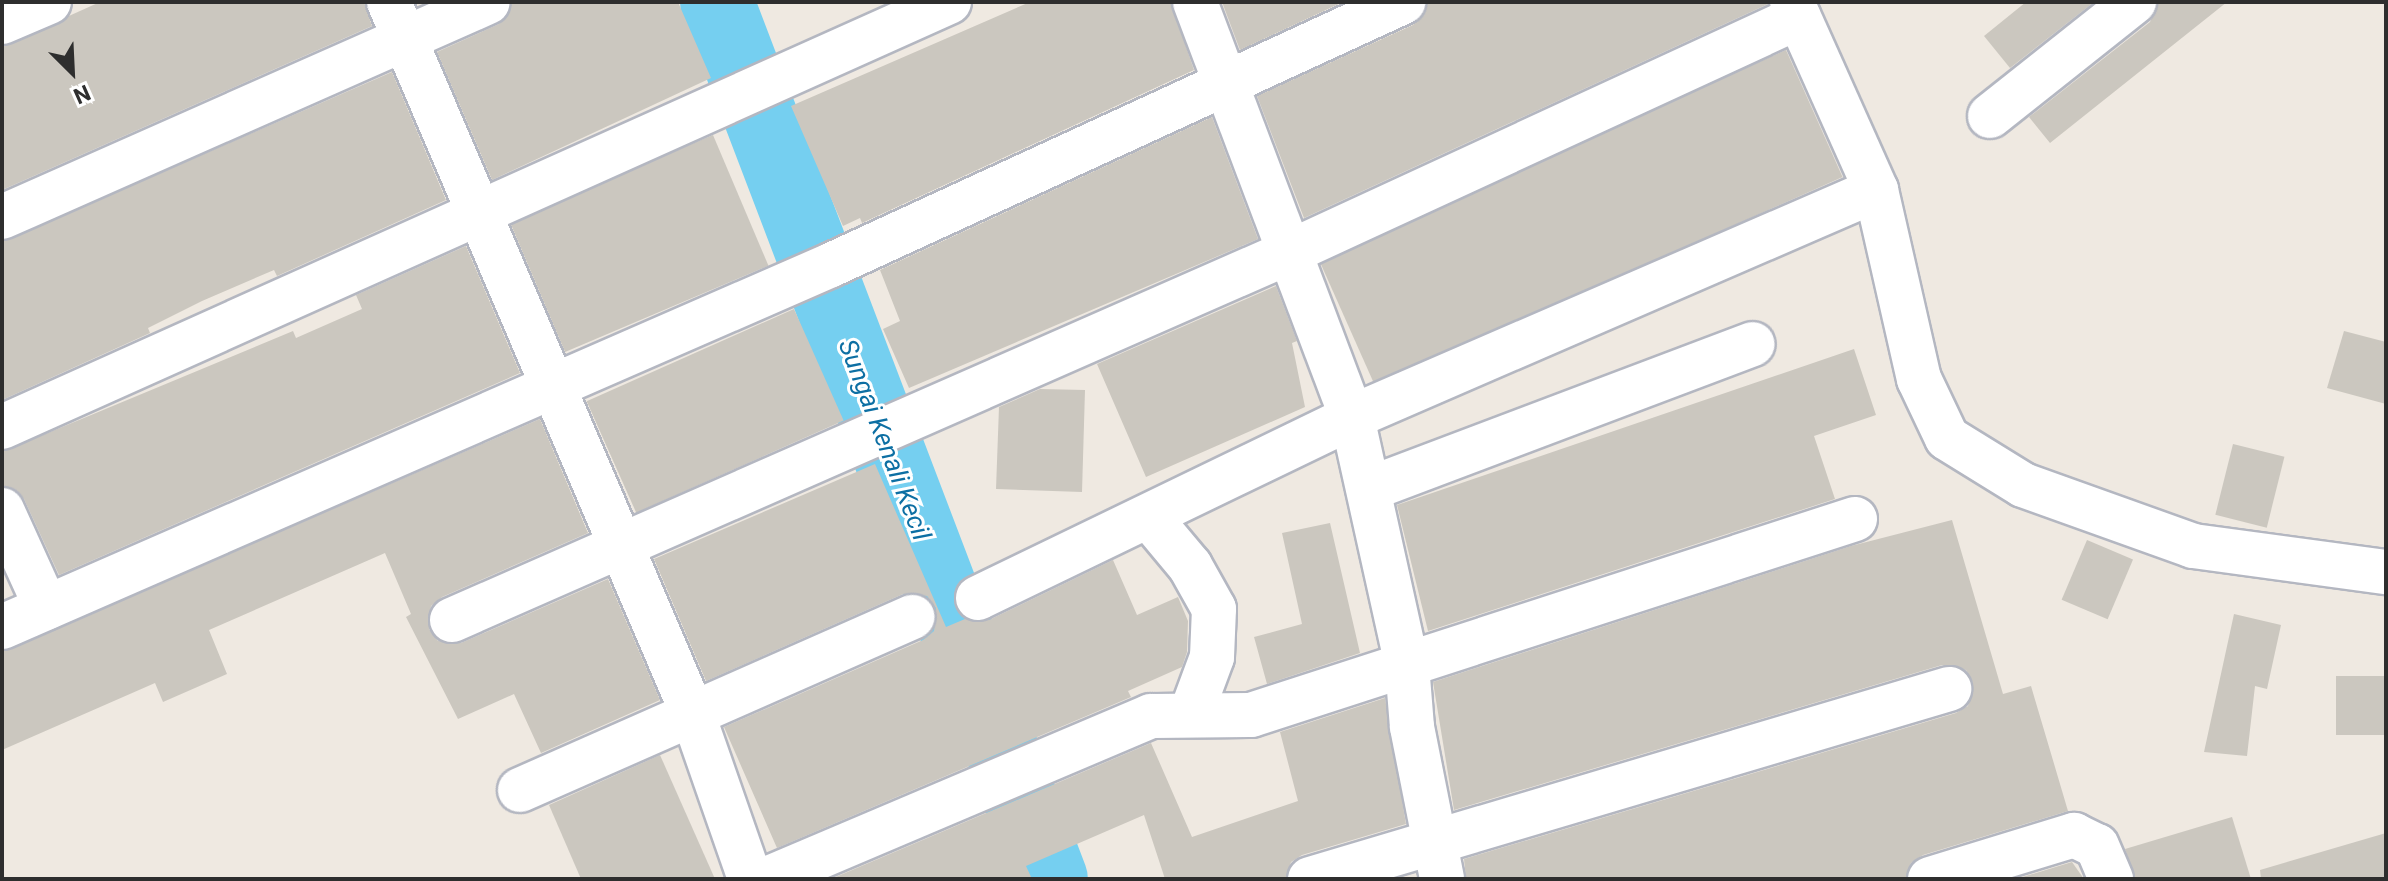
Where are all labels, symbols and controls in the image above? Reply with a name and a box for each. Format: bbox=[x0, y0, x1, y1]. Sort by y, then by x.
north arrow bbox=[32, 32, 112, 112]
text: N bbox=[70, 80, 94, 109]
water label: Sungai Kenali Kecil bbox=[831, 335, 937, 545]

